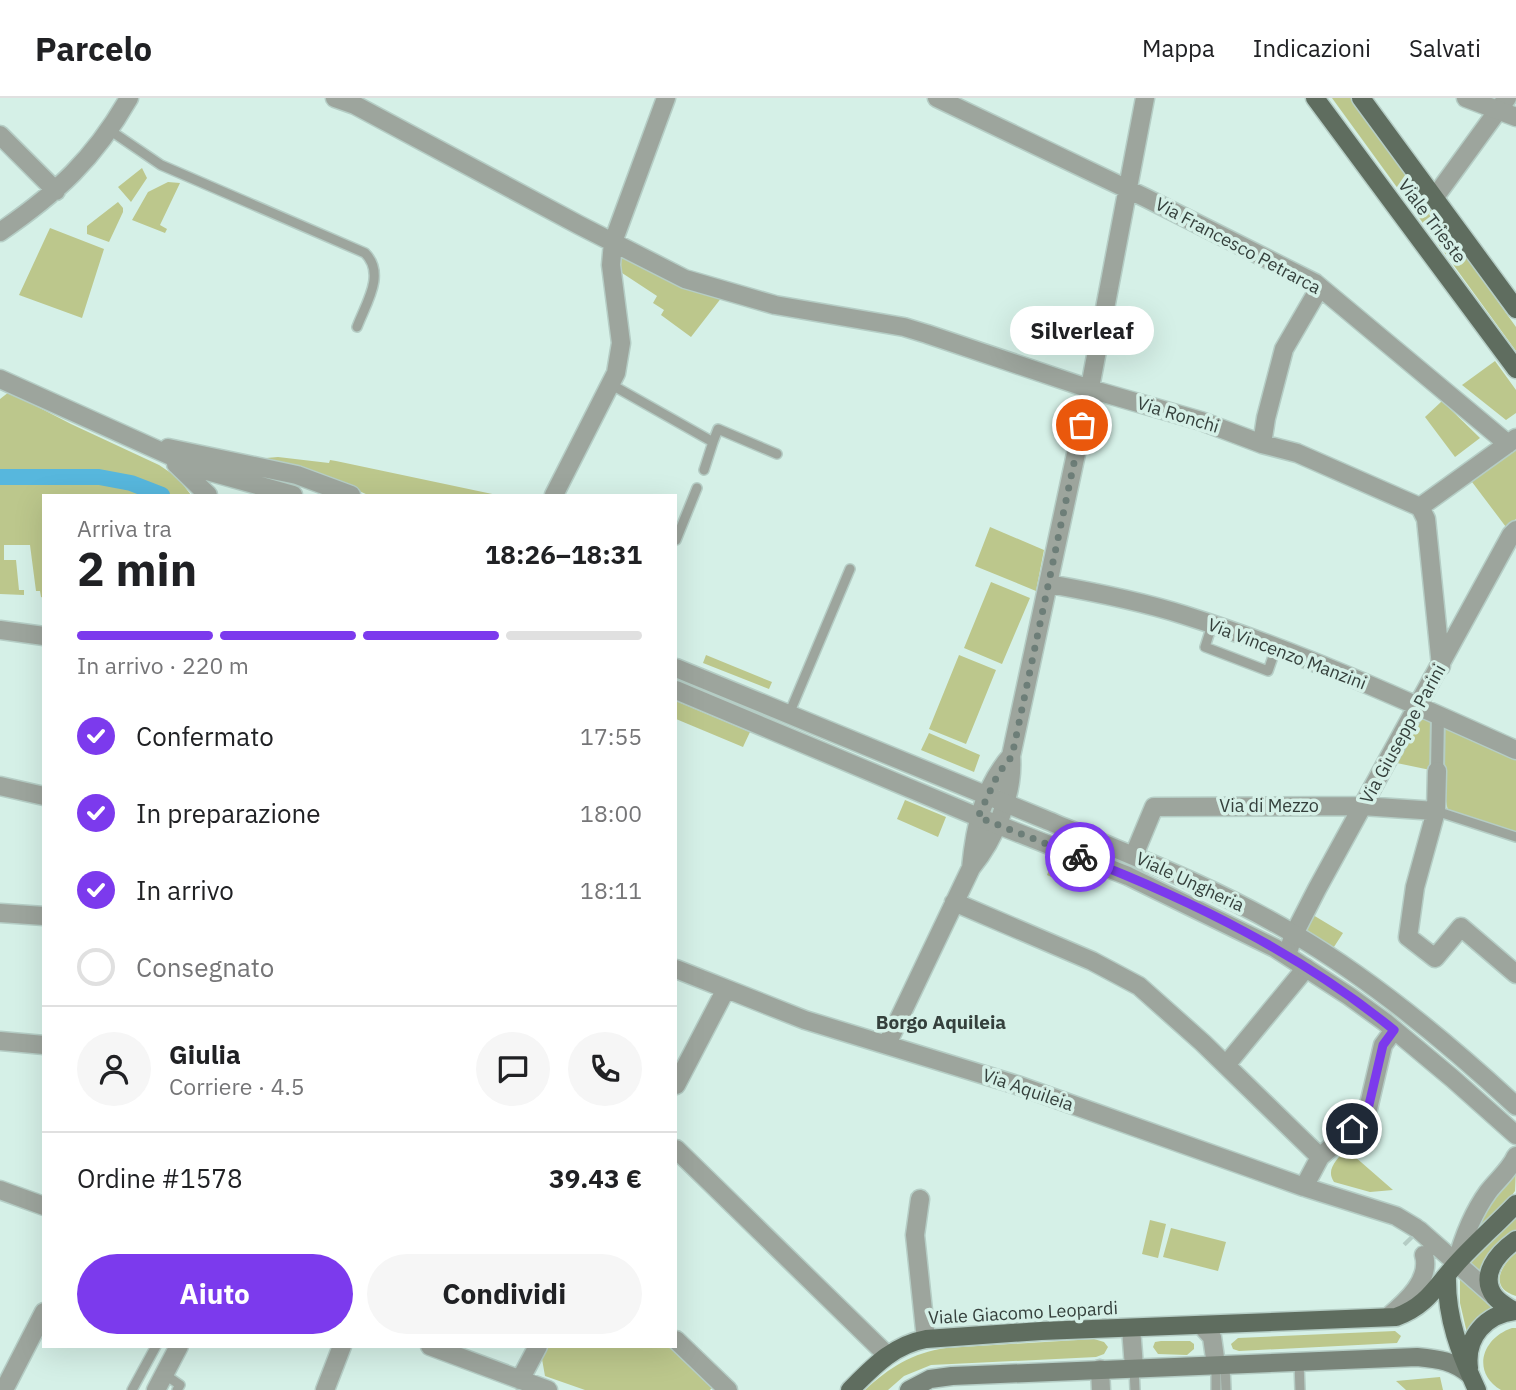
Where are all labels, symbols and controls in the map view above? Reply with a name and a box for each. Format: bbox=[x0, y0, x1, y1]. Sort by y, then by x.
text: Parcelo bbox=[35, 27, 152, 70]
text: Mappa bbox=[1142, 32, 1215, 64]
text: Indicazioni bbox=[1253, 32, 1371, 64]
text: Salvati bbox=[1409, 32, 1481, 64]
street label: Viale Trieste bbox=[1393, 174, 1472, 267]
street label: Via Francesco Petrarca bbox=[1151, 192, 1325, 299]
callout: Silverleaf bbox=[1010, 306, 1154, 355]
text: Silverleaf bbox=[1030, 315, 1134, 345]
street label: Via Ronchi bbox=[1134, 391, 1222, 438]
pin bbox=[1052, 395, 1112, 455]
icon: bag bbox=[1063, 406, 1101, 444]
text: Arriva tra bbox=[77, 513, 172, 543]
text: 18:26–18:31 bbox=[485, 537, 642, 571]
text: 2 min bbox=[77, 539, 197, 599]
street label: Via Vincenzo Manzini bbox=[1204, 613, 1370, 694]
text: In arrivo · 220 m bbox=[77, 650, 249, 680]
street label: Via Giuseppe Parini bbox=[1355, 660, 1451, 808]
icon: check bbox=[77, 717, 115, 755]
text: Confermato bbox=[136, 719, 274, 753]
text: 17:55 bbox=[580, 721, 642, 751]
icon: check bbox=[77, 794, 115, 832]
street label: Via di Mezzo bbox=[1219, 794, 1319, 817]
text: In preparazione bbox=[136, 796, 321, 830]
text: 18:00 bbox=[580, 798, 642, 828]
courier bbox=[1045, 822, 1115, 892]
icon: bike bbox=[1061, 838, 1099, 876]
street label: Viale Ungheria bbox=[1132, 846, 1248, 917]
icon: check bbox=[77, 871, 115, 909]
text: In arrivo bbox=[136, 873, 234, 907]
text: 18:11 bbox=[580, 875, 642, 905]
text: Consegnato bbox=[136, 950, 274, 984]
district label: Borgo Aquileia bbox=[876, 1010, 1006, 1034]
button: person bbox=[77, 1032, 151, 1106]
button: chat bbox=[476, 1032, 550, 1106]
button: phone bbox=[568, 1032, 642, 1106]
text: Giulia bbox=[169, 1037, 241, 1071]
street label: Via Aquileia bbox=[980, 1063, 1077, 1116]
text: Corriere · 4.5 bbox=[169, 1071, 305, 1101]
pin bbox=[1322, 1099, 1382, 1159]
icon: home bbox=[1333, 1110, 1371, 1148]
text: Ordine #1578 bbox=[77, 1161, 243, 1195]
text: 39.43 € bbox=[549, 1161, 642, 1195]
button: Aiuto bbox=[77, 1254, 353, 1334]
button: Condividi bbox=[367, 1254, 642, 1334]
street label: Viale Giacomo Leopardi bbox=[927, 1296, 1118, 1329]

